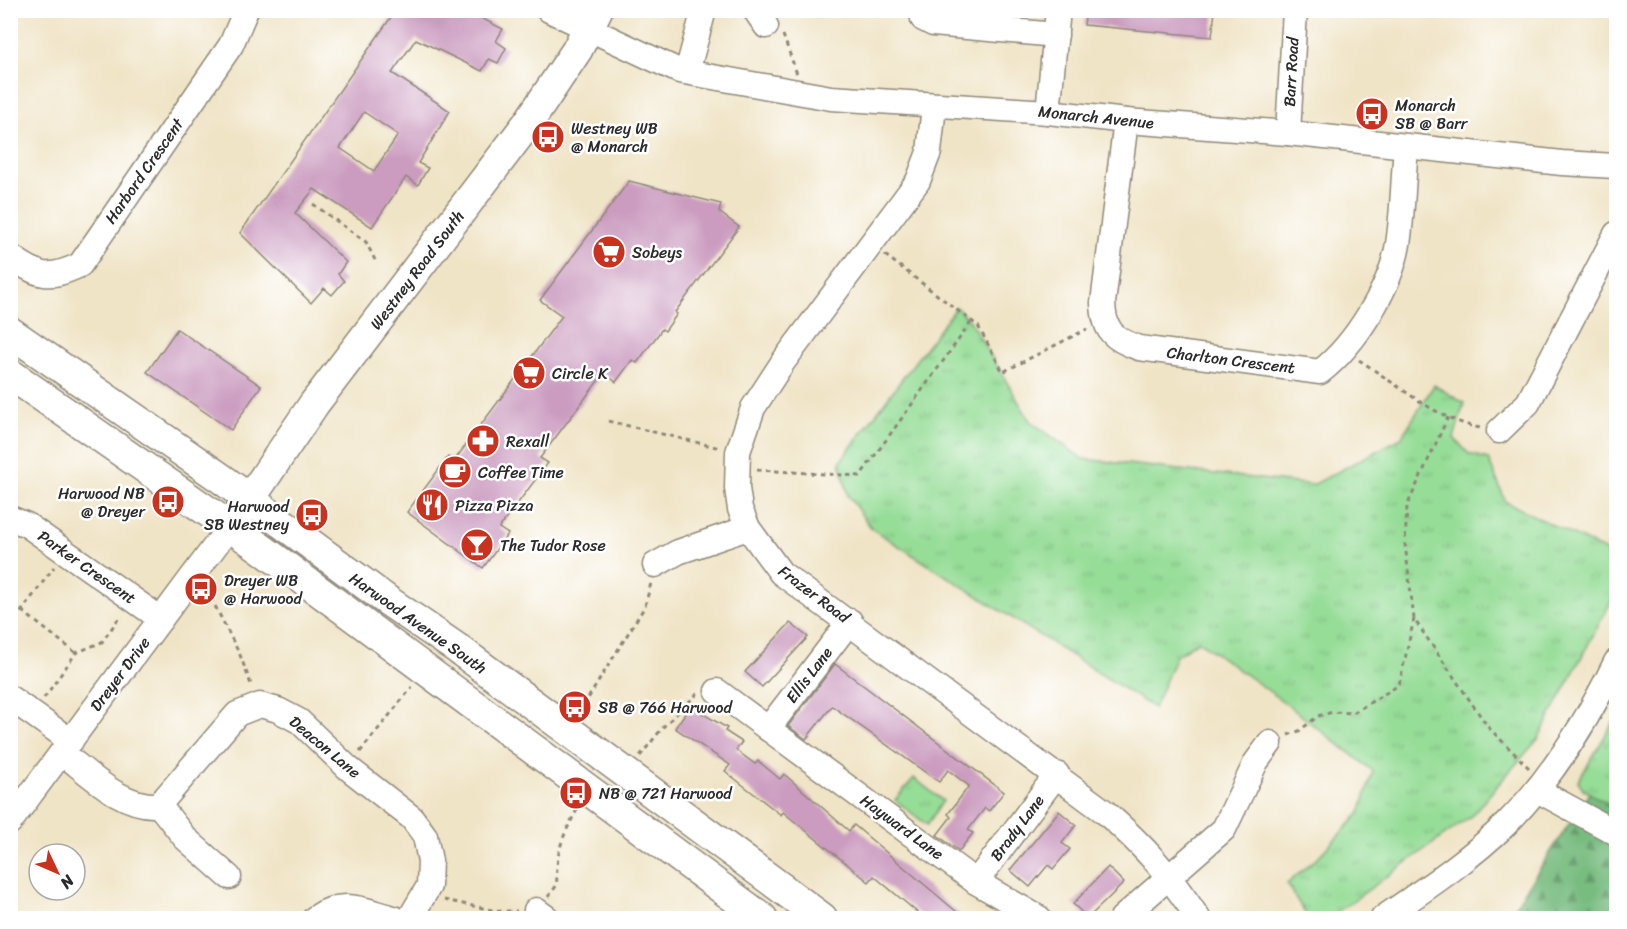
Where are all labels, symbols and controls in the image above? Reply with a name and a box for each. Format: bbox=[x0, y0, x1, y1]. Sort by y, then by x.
street label: Barr Road bbox=[1275, 35, 1307, 108]
place label: Monarch SB @ Barr bbox=[1395, 91, 1469, 138]
bus stop icon: Monarch SB @ Barr bbox=[1354, 96, 1390, 132]
street label: Monarch Avenue bbox=[1037, 97, 1156, 138]
street label: Harbord Crescent bbox=[97, 112, 192, 230]
place label: Westney WB @ Monarch bbox=[571, 114, 658, 161]
bus stop icon: Westney WB @ Monarch bbox=[530, 119, 566, 155]
street label: Westney Road South bbox=[362, 204, 472, 336]
supermarket icon: Sobeys bbox=[591, 234, 627, 270]
place label: Sobeys bbox=[632, 238, 682, 267]
street label: Charlton Crescent bbox=[1165, 338, 1297, 382]
supermarket icon: Circle K bbox=[511, 355, 547, 391]
place label: Circle K bbox=[552, 359, 609, 388]
pharmacy icon: Rexall bbox=[465, 423, 501, 459]
place label: Rexall bbox=[506, 427, 550, 456]
cafe icon: Coffee Time bbox=[437, 454, 473, 490]
place label: Coffee Time bbox=[478, 458, 564, 487]
place label: Harwood NB @ Dreyer bbox=[58, 479, 146, 526]
bus stop icon: Harwood NB @ Dreyer bbox=[150, 484, 186, 520]
restaurant icon: Pizza Pizza bbox=[414, 487, 450, 523]
place label: Pizza Pizza bbox=[455, 491, 534, 520]
place label: Harwood SB Westney bbox=[204, 492, 291, 539]
bus stop icon: Harwood SB Westney bbox=[294, 497, 330, 533]
street label: Parker Crescent bbox=[32, 522, 142, 612]
bar icon: The Tudor Rose bbox=[459, 527, 495, 563]
place label: The Tudor Rose bbox=[500, 531, 606, 560]
street label: Frazer Road bbox=[772, 557, 858, 632]
street label: Harwood Avenue South bbox=[343, 564, 493, 682]
place label: Dreyer WB @ Harwood bbox=[224, 566, 303, 613]
bus stop icon: Dreyer WB @ Harwood bbox=[183, 571, 219, 607]
street label: Dreyer Drive bbox=[82, 630, 158, 718]
street label: Ellis Lane bbox=[778, 640, 840, 710]
bus stop icon: SB @ 766 Harwood bbox=[557, 689, 593, 725]
place label: SB @ 766 Harwood bbox=[598, 693, 733, 722]
street label: Deacon Lane bbox=[282, 708, 368, 786]
bus stop icon: NB @ 721 Harwood bbox=[558, 775, 594, 811]
place label: NB @ 721 Harwood bbox=[599, 779, 733, 808]
street label: Hayward Lane bbox=[854, 786, 950, 868]
street label: Brady Lane bbox=[982, 788, 1052, 868]
north arrow bbox=[27, 842, 87, 902]
text: N bbox=[53, 867, 82, 897]

